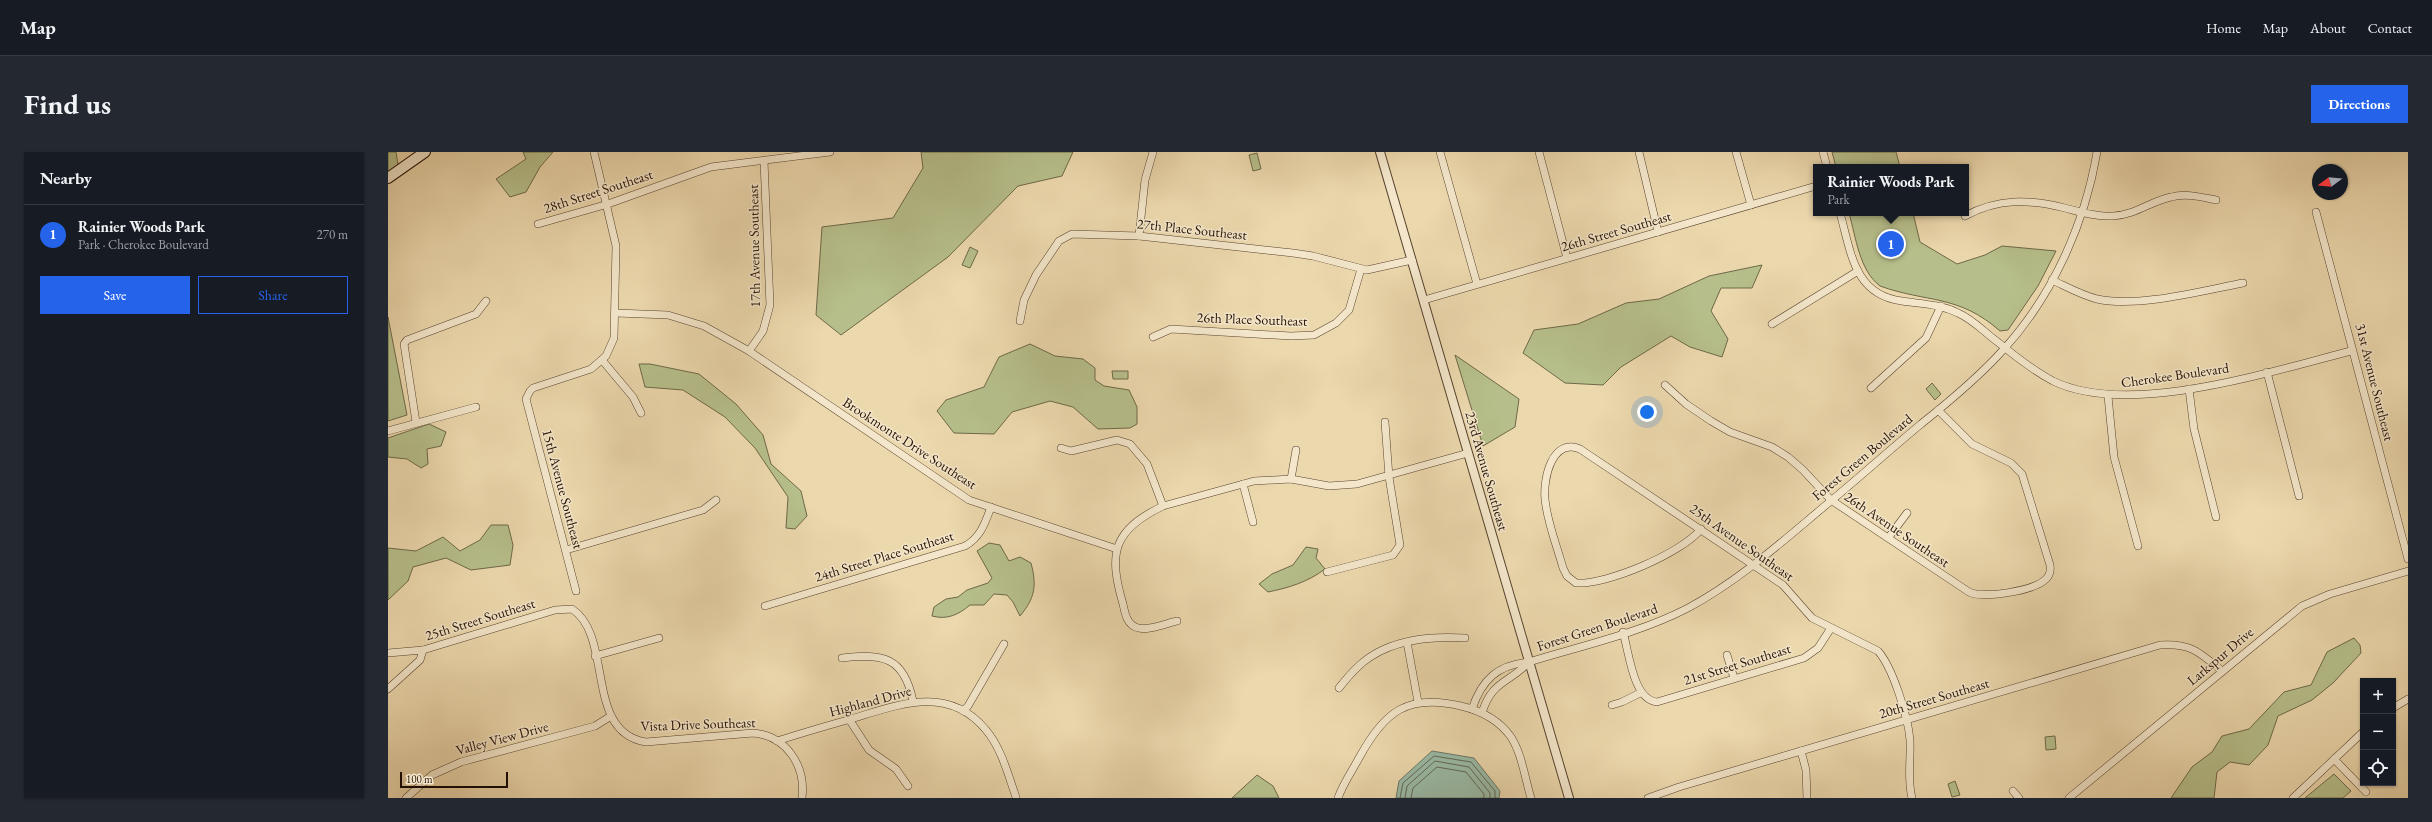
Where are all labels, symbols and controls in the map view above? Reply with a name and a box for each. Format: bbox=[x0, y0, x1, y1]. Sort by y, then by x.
text: Map bbox=[20, 15, 56, 40]
text: Home bbox=[2206, 19, 2241, 37]
text: Map bbox=[2263, 19, 2288, 37]
text: About bbox=[2310, 19, 2346, 37]
text: Contact bbox=[2368, 19, 2412, 37]
button: Directions bbox=[2311, 85, 2408, 123]
text: Find us bbox=[24, 86, 111, 122]
popup bbox=[1813, 164, 1969, 216]
north arrow bbox=[2312, 164, 2348, 200]
street label: 28th Street Southeast bbox=[541, 165, 655, 217]
text: Nearby bbox=[40, 167, 92, 189]
text: Rainier Woods Park bbox=[1828, 172, 1954, 191]
street label: 17th Avenue Southeast bbox=[744, 184, 764, 308]
text: Park bbox=[1828, 191, 1850, 208]
street label: 26th Street Southeast bbox=[1559, 207, 1674, 255]
street label: 27th Place Southeast bbox=[1136, 214, 1249, 244]
text: Rainier Woods Park bbox=[78, 217, 205, 236]
text: 1 bbox=[50, 226, 56, 243]
text: 270 m bbox=[317, 226, 348, 243]
pin: 1 bbox=[1878, 229, 1904, 259]
text: Park · Cherokee Boulevard bbox=[78, 236, 209, 253]
button: Save bbox=[40, 276, 190, 314]
button: Share bbox=[198, 276, 348, 314]
street label: 26th Place Southeast bbox=[1196, 308, 1308, 330]
street label: 31st Avenue Southeast bbox=[2352, 321, 2398, 443]
street label: Cherokee Boulevard bbox=[2120, 358, 2231, 391]
street label: Brookmonte Drive Southeast bbox=[840, 393, 981, 493]
your location bbox=[1637, 402, 1657, 422]
street label: 23rd Avenue Southeast bbox=[1461, 409, 1513, 533]
street label: Forest Green Boulevard bbox=[1808, 409, 1917, 504]
street label: 15th Avenue Southeast bbox=[538, 427, 588, 551]
street label: 26th Avenue Southeast bbox=[1841, 487, 1954, 571]
street label: 25th Avenue Southeast bbox=[1686, 499, 1798, 585]
street label: 24th Street Place Southeast bbox=[812, 526, 956, 586]
street label: 25th Street Southeast bbox=[423, 594, 538, 644]
street label: Forest Green Boulevard bbox=[1534, 599, 1661, 655]
street label: Larkspur Drive bbox=[2183, 623, 2257, 689]
street label: 21st Street Southeast bbox=[1681, 639, 1793, 689]
street label: 20th Street Southeast bbox=[1877, 674, 1992, 722]
map controls bbox=[2360, 678, 2396, 786]
button: + bbox=[2360, 678, 2396, 714]
street label: Highland Drive bbox=[827, 681, 914, 721]
street label: Vista Drive Southeast bbox=[640, 713, 756, 735]
button: − bbox=[2360, 714, 2396, 750]
street label: Valley View Drive bbox=[454, 717, 551, 759]
button: locate bbox=[2360, 750, 2396, 786]
scale bar bbox=[400, 770, 508, 789]
text: 100 m bbox=[406, 772, 433, 786]

